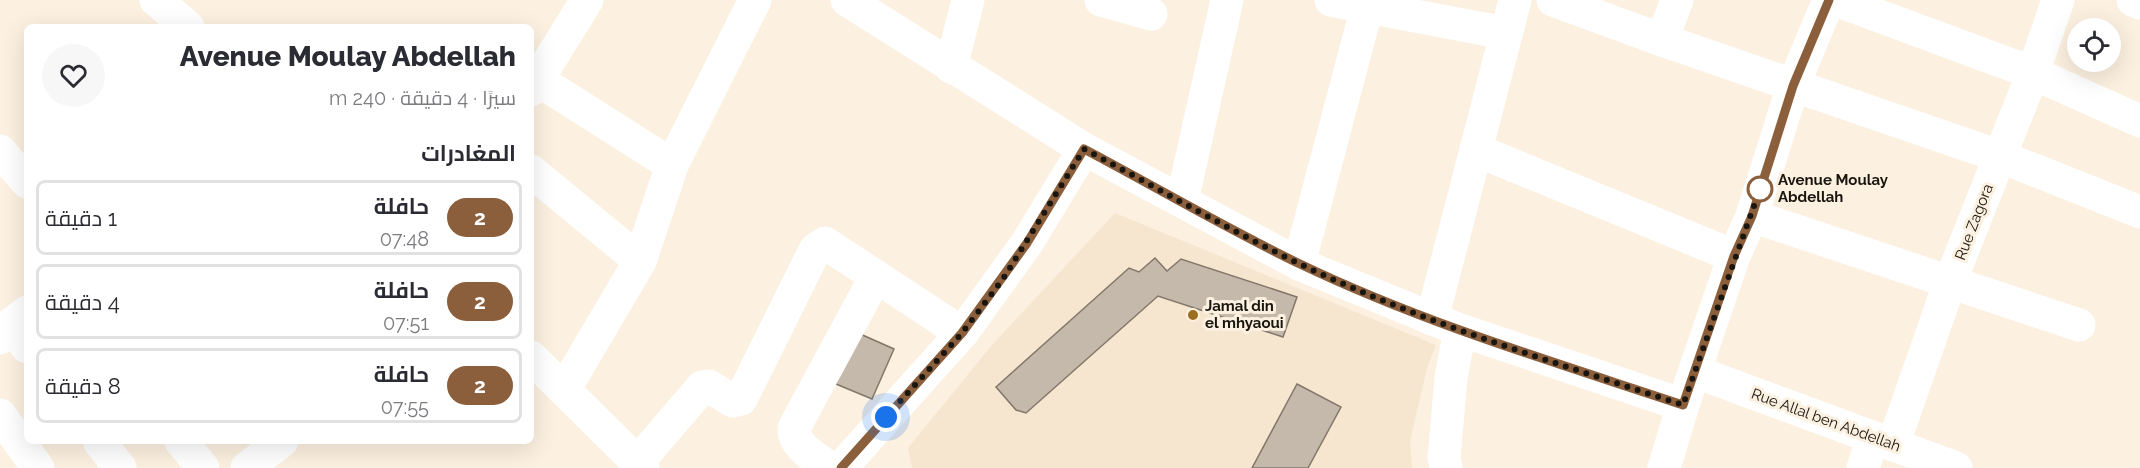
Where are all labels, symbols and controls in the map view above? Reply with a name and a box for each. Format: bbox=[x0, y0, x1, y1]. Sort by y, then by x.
map controls bbox=[2067, 18, 2121, 72]
button: locate bbox=[2067, 18, 2121, 72]
text: Avenue Moulay Abdellah bbox=[180, 40, 516, 73]
button: heart bbox=[42, 44, 105, 107]
text: سيرًا · 4 دقيقة · 240 m bbox=[329, 86, 516, 110]
text: المغادرات bbox=[421, 140, 516, 166]
place label: Avenue Moulay Abdellah bbox=[1778, 171, 1889, 206]
marker: Avenue Moulay Abdellah bbox=[1747, 176, 1773, 202]
street label: Rue Zagora bbox=[1951, 181, 1997, 263]
text: حافلة bbox=[374, 193, 429, 219]
text: 1 دقيقة bbox=[45, 205, 117, 231]
text: 2 bbox=[474, 205, 486, 230]
text: 07:48 bbox=[380, 227, 429, 251]
text: حافلة bbox=[374, 277, 429, 303]
text: 4 دقيقة bbox=[45, 289, 120, 315]
text: 2 bbox=[474, 289, 486, 314]
place label: Jamal din el mhyaoui bbox=[1205, 297, 1284, 332]
marker: Jamal din el mhyaoui bbox=[1186, 308, 1200, 322]
text: 07:51 bbox=[383, 311, 429, 335]
text: حافلة bbox=[374, 361, 429, 387]
text: 8 دقيقة bbox=[45, 373, 121, 399]
text: 2 bbox=[474, 373, 486, 398]
street label: Rue Allal ben Abdellah bbox=[1749, 385, 1903, 455]
text: 07:55 bbox=[381, 395, 429, 419]
your location bbox=[871, 402, 901, 432]

